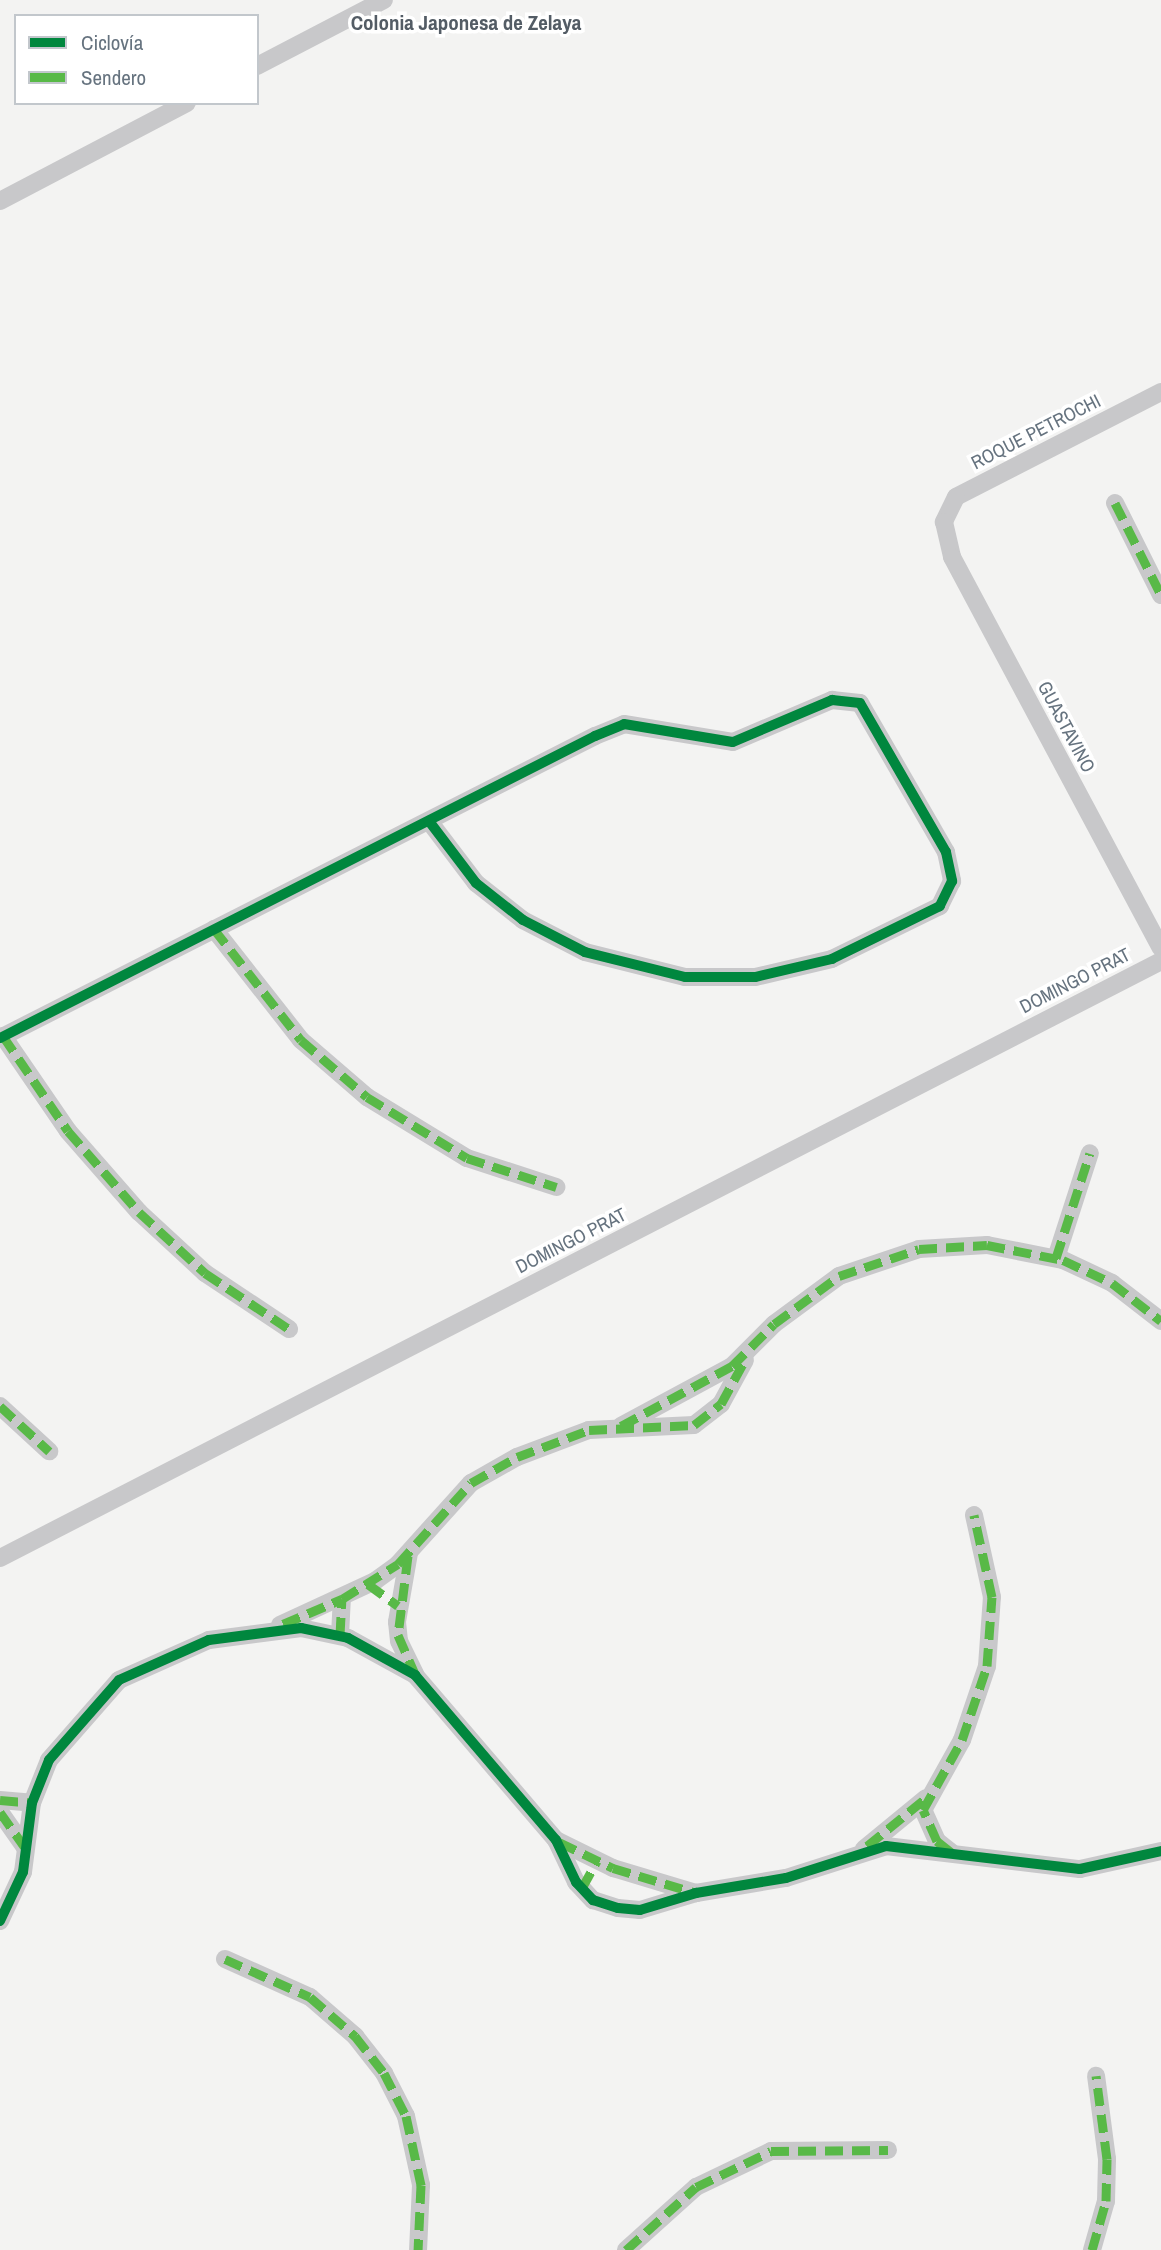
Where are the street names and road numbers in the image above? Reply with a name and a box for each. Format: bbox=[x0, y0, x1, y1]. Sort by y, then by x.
street label: ROQUE PETROCHI bbox=[968, 390, 1104, 474]
street label: GUASTAVINO bbox=[1032, 678, 1100, 776]
street label: DOMINGO PRAT bbox=[1016, 943, 1134, 1019]
street label: DOMINGO PRAT bbox=[512, 1203, 630, 1279]

